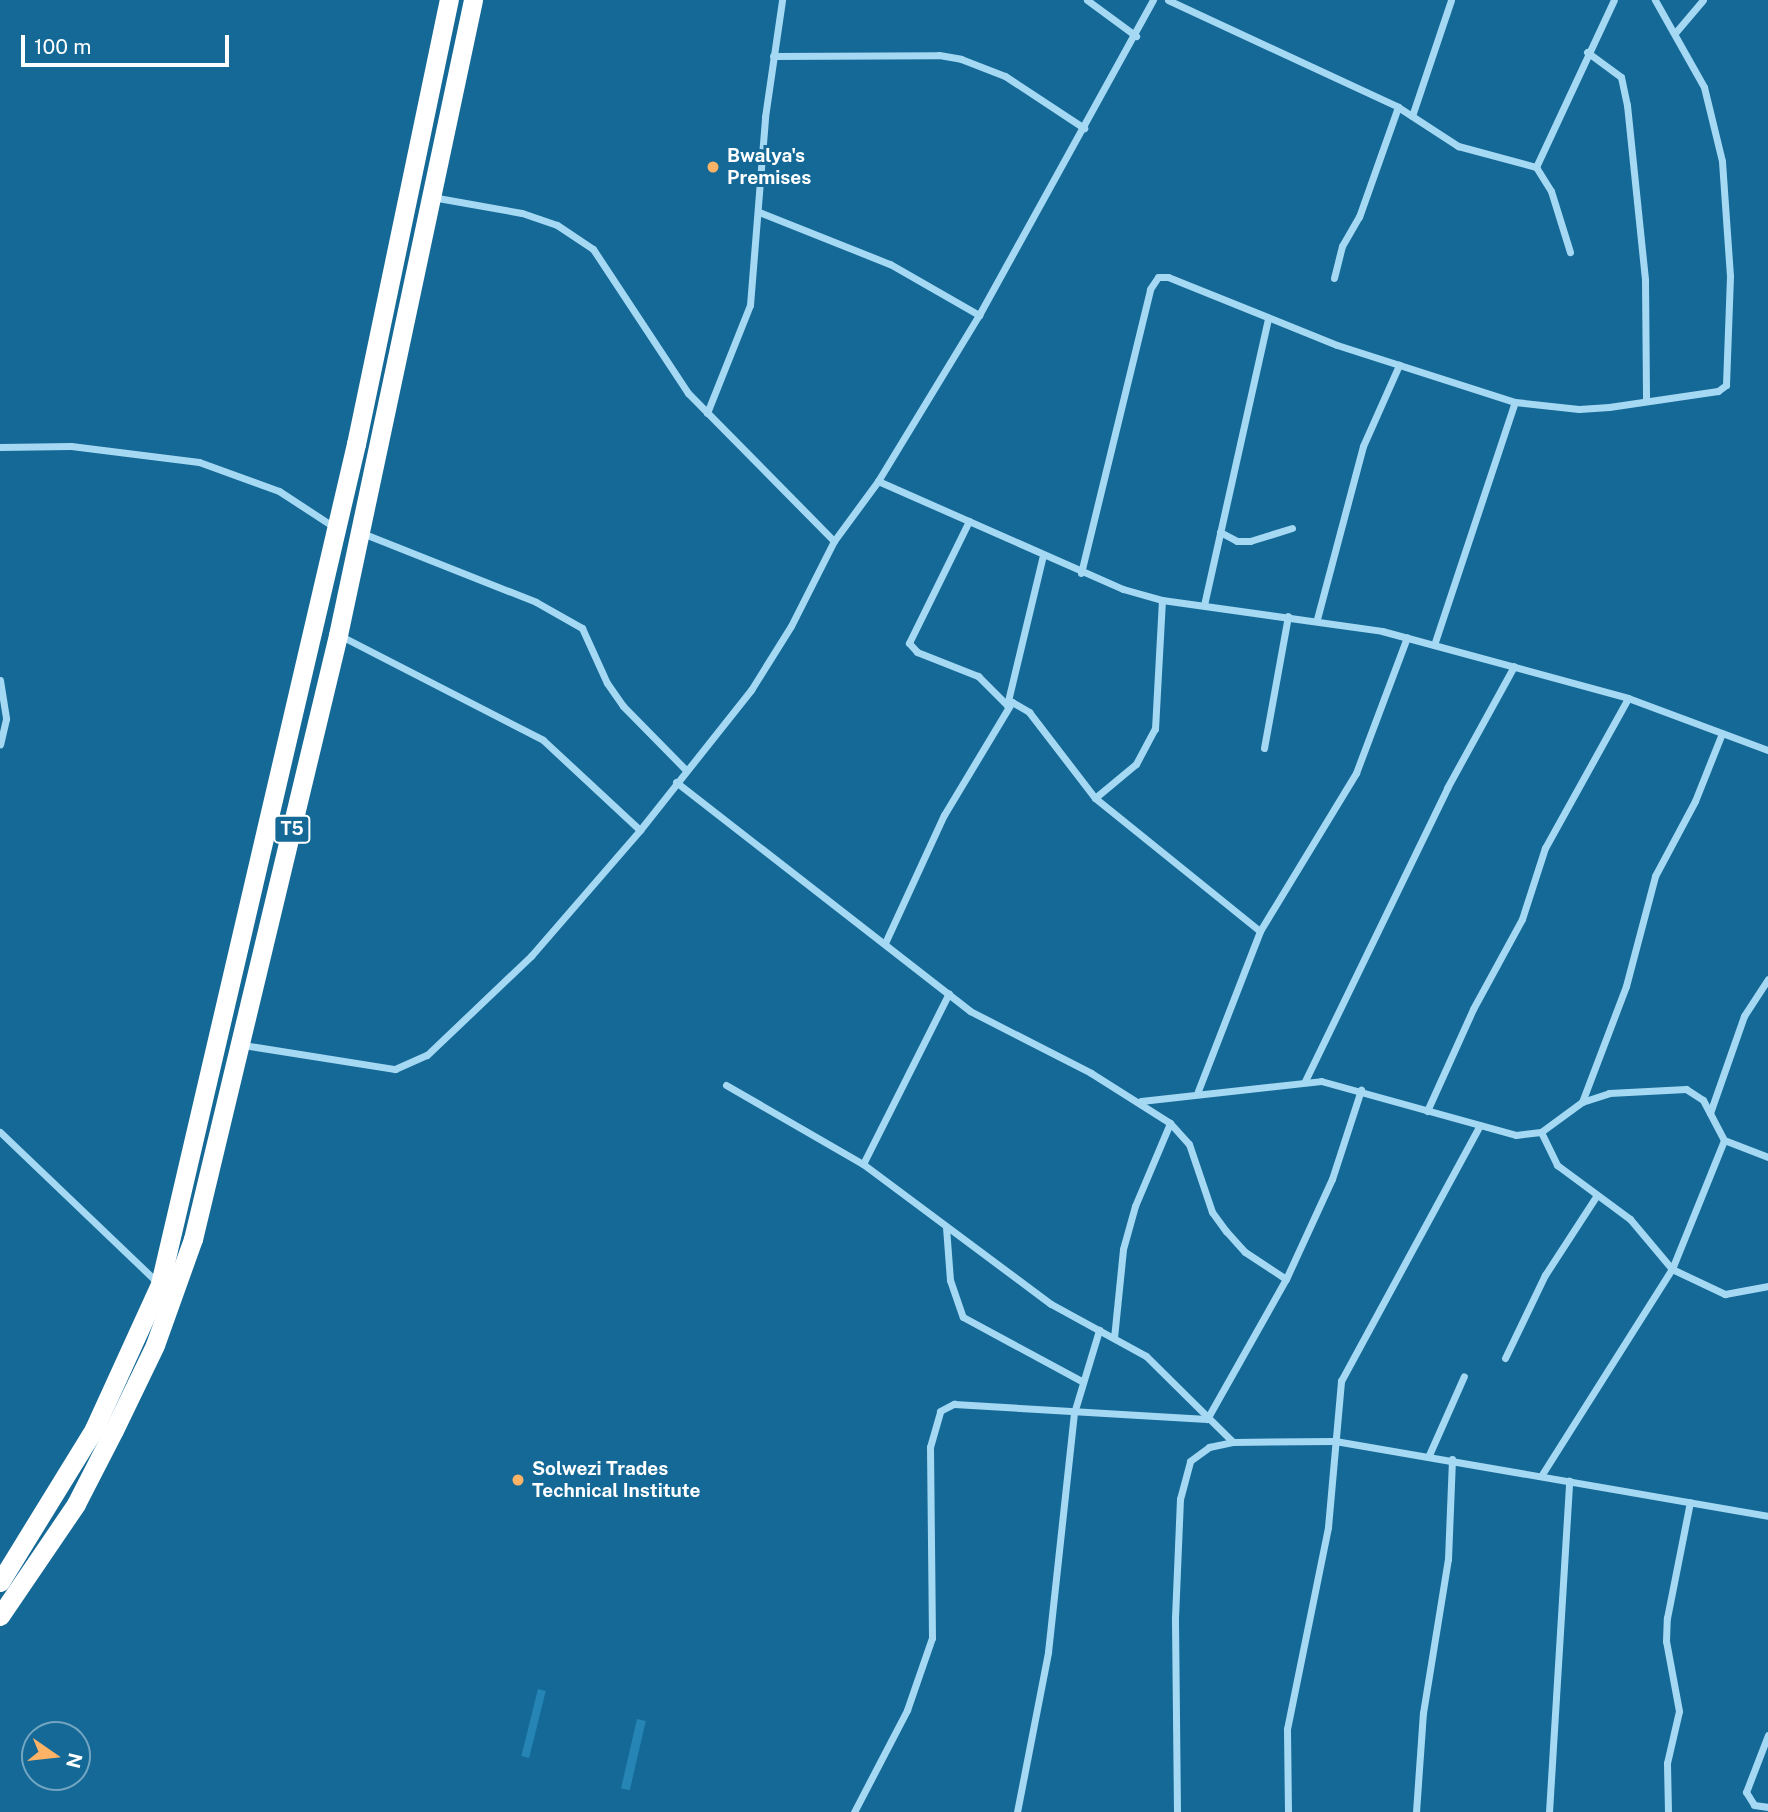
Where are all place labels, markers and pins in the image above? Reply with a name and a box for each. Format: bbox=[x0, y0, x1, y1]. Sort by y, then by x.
place label: Bwalya's Premises bbox=[727, 145, 811, 189]
marker: Bwalya's Premises bbox=[705, 159, 721, 175]
place label: Solwezi Trades Technical Institute bbox=[532, 1458, 700, 1502]
marker: Solwezi Trades Technical Institute bbox=[510, 1472, 526, 1488]

